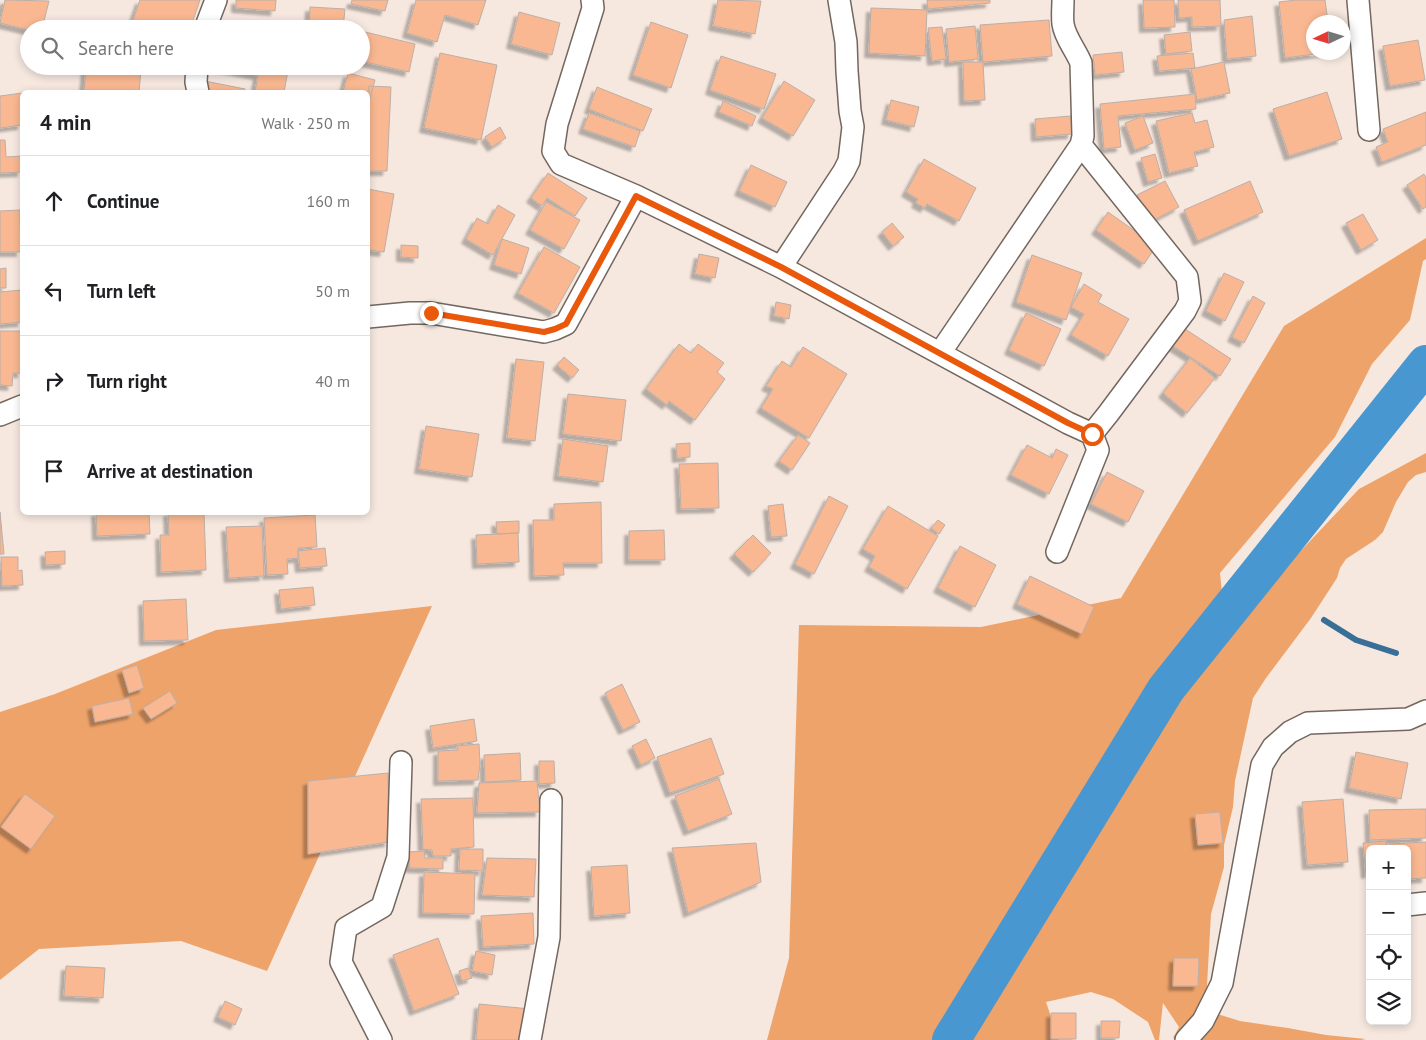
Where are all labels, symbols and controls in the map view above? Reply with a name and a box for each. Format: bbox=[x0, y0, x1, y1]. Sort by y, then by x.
north arrow bbox=[1306, 15, 1351, 60]
search box bbox=[20, 20, 370, 75]
icon: search bbox=[38, 34, 66, 62]
text: Search here bbox=[78, 36, 174, 60]
text: 4 min bbox=[40, 109, 91, 136]
text: Walk · 250 m bbox=[261, 113, 350, 133]
icon: ahead bbox=[40, 187, 68, 215]
text: Continue bbox=[87, 189, 159, 213]
text: 160 m bbox=[307, 191, 350, 211]
icon: left bbox=[40, 277, 68, 305]
text: Turn left bbox=[87, 279, 156, 303]
text: 50 m bbox=[315, 281, 350, 301]
route end bbox=[420, 302, 443, 325]
icon: right bbox=[40, 367, 68, 395]
text: Turn right bbox=[87, 369, 167, 393]
text: 40 m bbox=[315, 371, 350, 391]
route start bbox=[1081, 423, 1104, 446]
icon: arrive bbox=[40, 457, 68, 485]
text: Arrive at destination bbox=[87, 459, 253, 483]
map controls bbox=[1366, 845, 1411, 1025]
button: + bbox=[1366, 845, 1411, 890]
button: − bbox=[1366, 890, 1411, 935]
button: locate bbox=[1366, 935, 1411, 980]
button: layers bbox=[1366, 980, 1411, 1025]

